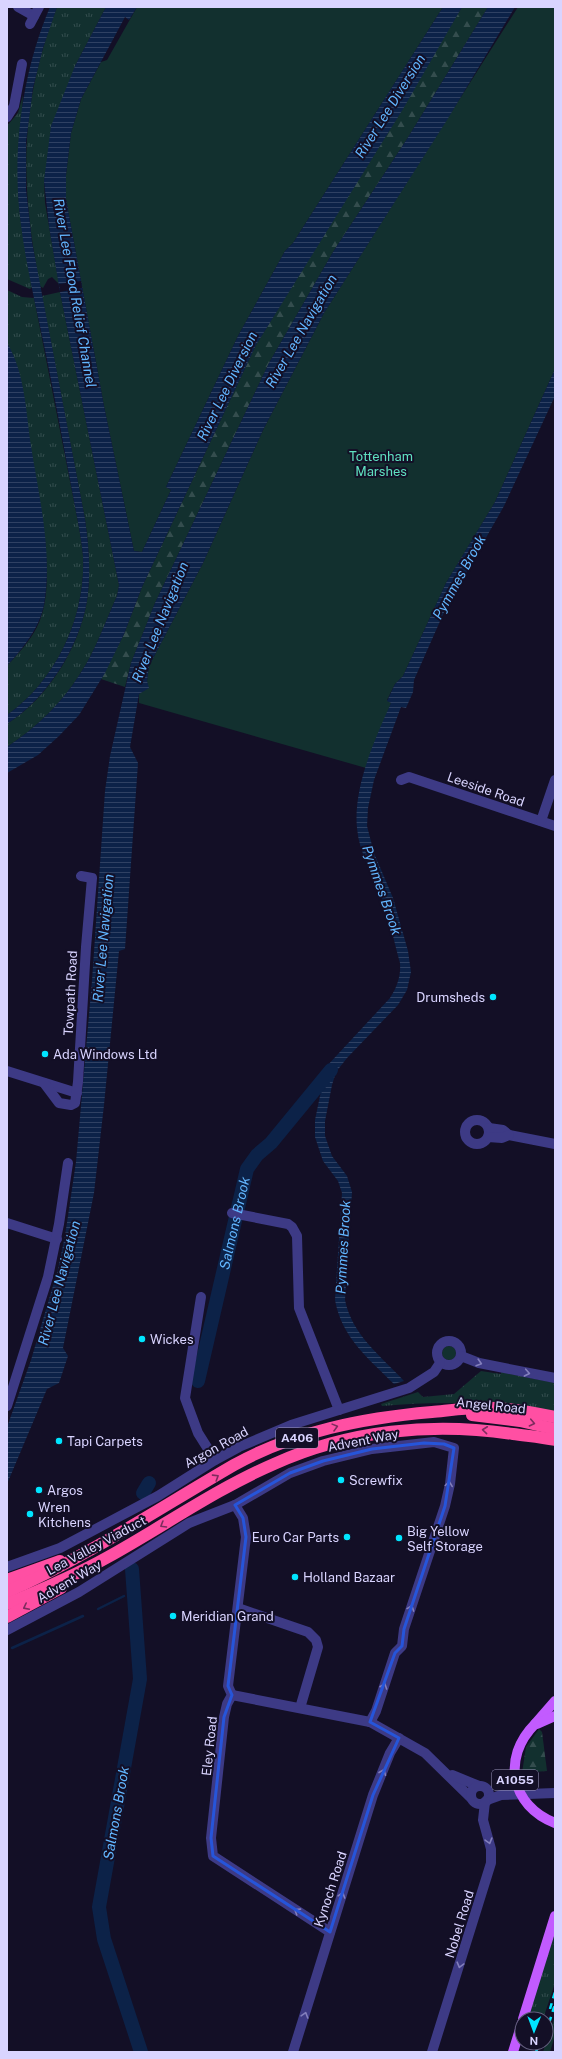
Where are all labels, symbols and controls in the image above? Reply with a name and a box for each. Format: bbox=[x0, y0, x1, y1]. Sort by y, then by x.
water label: River Lee Diversion bbox=[352, 51, 429, 161]
water label: River Lee Flood Relief Channel bbox=[50, 197, 100, 389]
water label: River Lee Navigation bbox=[262, 271, 340, 391]
water label: River Lee Diversion bbox=[194, 329, 260, 443]
park label: Tottenham Marshes bbox=[349, 449, 413, 479]
water label: Pymmes Brook bbox=[429, 532, 489, 622]
water label: River Lee Navigation bbox=[129, 559, 192, 685]
street label: Leeside Road bbox=[445, 769, 526, 810]
water label: Pymmes Brook bbox=[359, 843, 405, 937]
water label: River Lee Navigation bbox=[89, 873, 117, 1003]
street label: Towpath Road bbox=[61, 950, 80, 1036]
place label: Drumsheds bbox=[416, 990, 485, 1005]
marker: Drumsheds bbox=[488, 992, 498, 1002]
place label: Ada Windows Ltd bbox=[53, 1047, 157, 1062]
marker: Ada Windows Ltd bbox=[40, 1049, 50, 1059]
water label: Salmons Brook bbox=[216, 1175, 253, 1271]
water label: Pymmes Brook bbox=[333, 1199, 353, 1294]
water label: River Lee Navigation bbox=[35, 1219, 83, 1347]
place label: Wickes bbox=[150, 1332, 194, 1347]
marker: Wickes bbox=[137, 1334, 147, 1344]
one-way arrow bbox=[476, 1358, 483, 1367]
one-way arrow bbox=[524, 1368, 530, 1376]
street label: Angel Road bbox=[455, 1394, 526, 1417]
one-way arrow bbox=[528, 1419, 535, 1427]
one-way arrow bbox=[331, 1423, 338, 1432]
street label: Argon Road bbox=[182, 1424, 251, 1471]
street label: Advent Way bbox=[327, 1426, 400, 1455]
one-way arrow bbox=[482, 1426, 488, 1435]
road number: A406 bbox=[276, 1428, 318, 1448]
place label: Tapi Carpets bbox=[67, 1434, 143, 1449]
marker: Tapi Carpets bbox=[54, 1436, 64, 1446]
place label: Screwfix bbox=[349, 1473, 403, 1488]
one-way arrow bbox=[211, 1475, 218, 1482]
marker: Screwfix bbox=[336, 1475, 346, 1485]
one-way arrow bbox=[444, 1481, 453, 1487]
place label: Argos bbox=[47, 1483, 83, 1498]
marker: Argos bbox=[34, 1485, 44, 1495]
place label: Wren Kitchens bbox=[38, 1500, 91, 1530]
marker: Wren Kitchens bbox=[25, 1509, 35, 1519]
street label: Lea Valley Viaduct bbox=[44, 1513, 149, 1578]
one-way arrow bbox=[160, 1520, 167, 1527]
place label: Big Yellow Self Storage bbox=[407, 1524, 483, 1554]
place label: Euro Car Parts bbox=[252, 1530, 339, 1545]
marker: Euro Car Parts bbox=[342, 1532, 352, 1542]
marker: Big Yellow Self Storage bbox=[394, 1533, 404, 1543]
street label: Advent Way bbox=[35, 1557, 104, 1606]
place label: Holland Bazaar bbox=[303, 1570, 395, 1585]
marker: Holland Bazaar bbox=[290, 1572, 300, 1582]
one-way arrow bbox=[23, 1603, 31, 1610]
one-way arrow bbox=[407, 1605, 415, 1612]
place label: Meridian Grand bbox=[181, 1609, 274, 1624]
marker: Meridian Grand bbox=[168, 1611, 178, 1621]
one-way arrow bbox=[380, 1682, 388, 1689]
street label: Eley Road bbox=[199, 1716, 220, 1776]
water label: Salmons Brook bbox=[100, 1765, 132, 1861]
one-way arrow bbox=[378, 1768, 386, 1776]
road number: A1055 bbox=[492, 1770, 538, 1790]
one-way arrow bbox=[484, 1837, 493, 1844]
street label: Kynoch Road bbox=[311, 1849, 350, 1929]
street label: Nobel Road bbox=[442, 1888, 477, 1960]
one-way arrow bbox=[337, 1892, 346, 1899]
one-way arrow bbox=[294, 1908, 301, 1916]
one-way arrow bbox=[456, 1962, 464, 1969]
one-way arrow bbox=[300, 2011, 309, 2018]
north arrow bbox=[514, 2011, 554, 2051]
text: N bbox=[529, 2035, 538, 2047]

